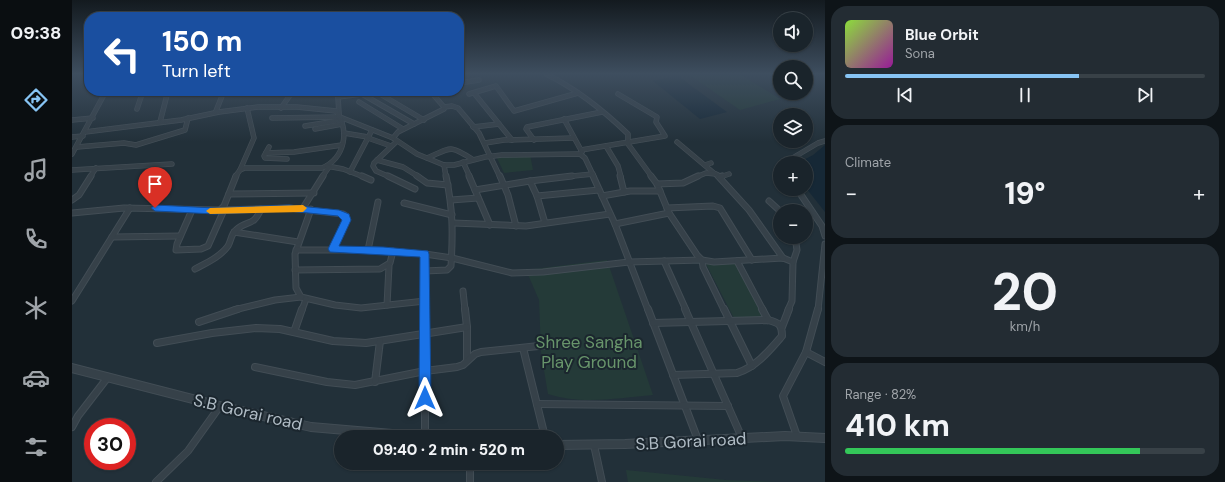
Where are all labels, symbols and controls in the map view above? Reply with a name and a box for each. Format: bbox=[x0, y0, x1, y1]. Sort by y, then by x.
map controls bbox=[773, 12, 813, 244]
button: sound bbox=[773, 12, 813, 52]
text: 09:38 bbox=[11, 21, 61, 45]
text: 150 m bbox=[162, 23, 242, 60]
text: Blue Orbit bbox=[905, 25, 979, 45]
icon: left bbox=[96, 28, 148, 80]
text: Sona bbox=[905, 45, 935, 62]
text: Turn left bbox=[162, 59, 231, 83]
button: search bbox=[773, 60, 813, 100]
icon: previous bbox=[894, 84, 916, 106]
icon: pause bbox=[1014, 84, 1036, 106]
icon: next bbox=[1134, 84, 1156, 106]
icon: directions bbox=[22, 86, 50, 114]
button: layers bbox=[773, 108, 813, 148]
text: Climate bbox=[845, 154, 891, 171]
icon: music bbox=[22, 156, 50, 184]
button: + bbox=[773, 156, 813, 196]
pin bbox=[138, 167, 172, 208]
icon: arrive bbox=[144, 173, 166, 195]
text: 19° bbox=[1004, 174, 1046, 213]
text: − bbox=[845, 179, 857, 208]
text: + bbox=[1193, 179, 1205, 208]
button: − bbox=[773, 204, 813, 244]
icon: phone bbox=[22, 225, 50, 253]
text: 20 bbox=[992, 258, 1058, 326]
icon: climate bbox=[22, 294, 50, 322]
text: km/h bbox=[1010, 318, 1040, 335]
park label: Shree Sangha Play Ground bbox=[536, 331, 642, 373]
icon: car bbox=[22, 364, 50, 392]
position arrow bbox=[404, 377, 446, 419]
text: Range · 82% bbox=[845, 386, 916, 403]
street label: S.B Gorai road bbox=[191, 389, 305, 435]
text: 410 km bbox=[845, 406, 950, 445]
speed limit sign: 30 bbox=[84, 418, 136, 470]
street label: S.B Gorai road bbox=[635, 427, 747, 455]
icon: filters bbox=[22, 433, 50, 461]
text: 09:40 · 2 min · 520 m bbox=[373, 440, 525, 460]

